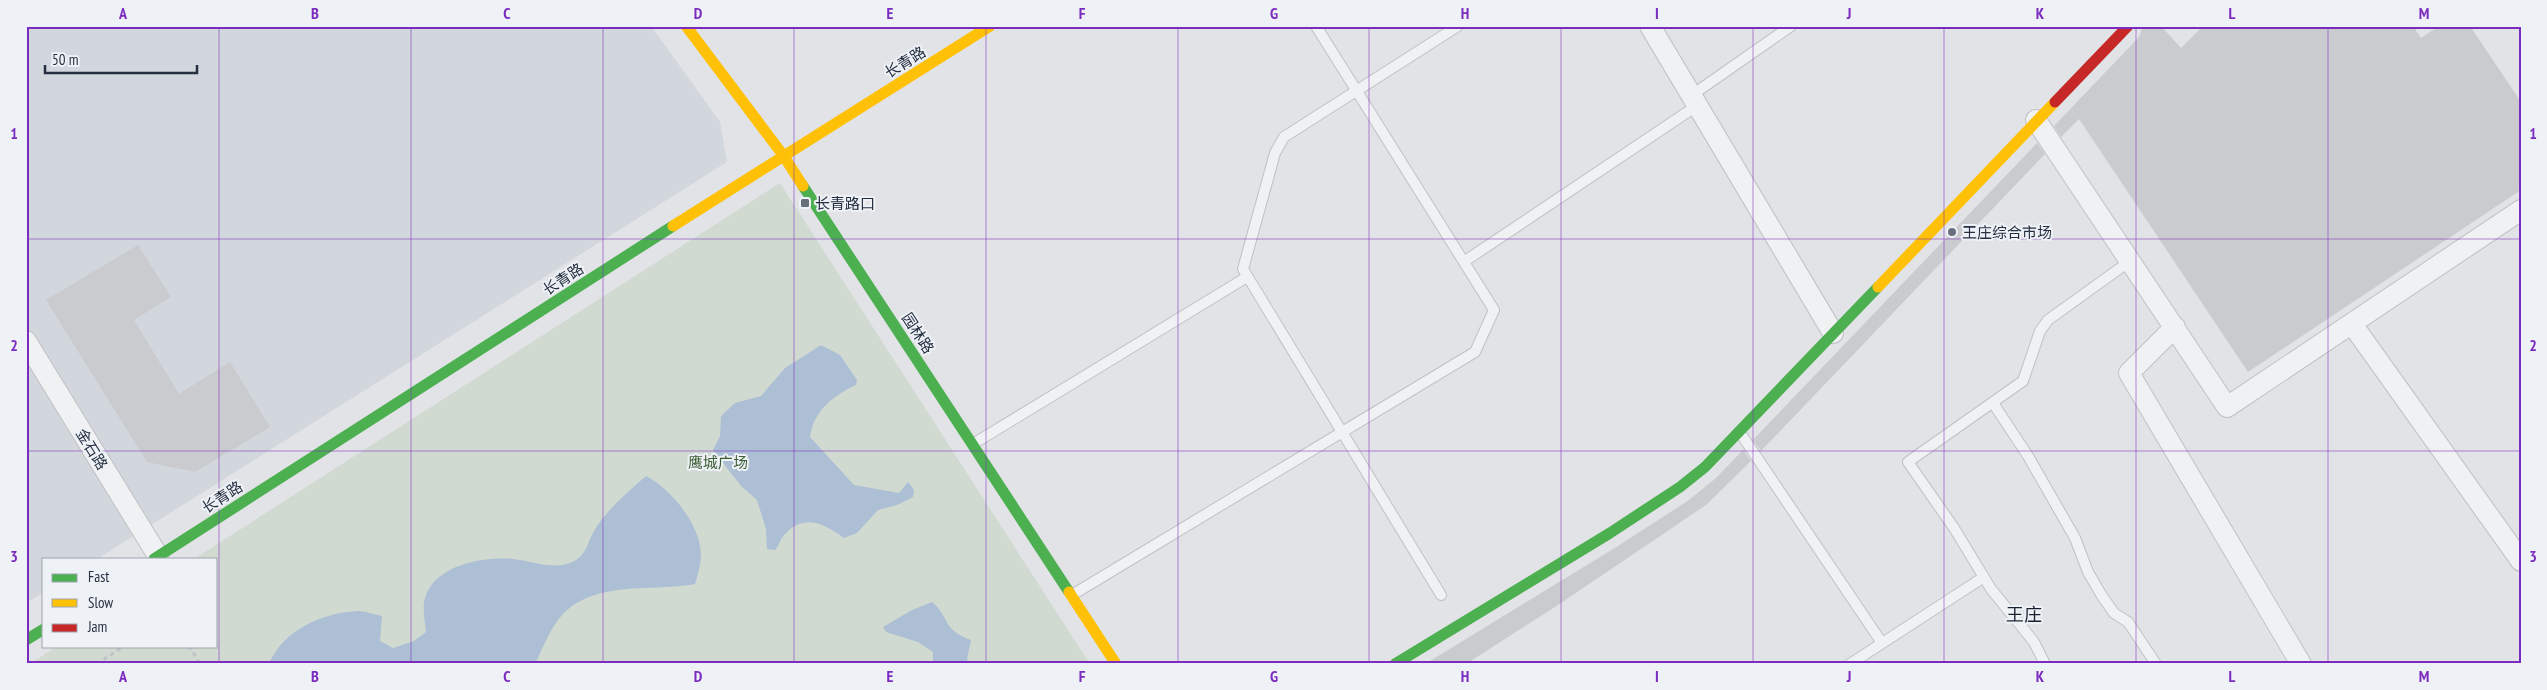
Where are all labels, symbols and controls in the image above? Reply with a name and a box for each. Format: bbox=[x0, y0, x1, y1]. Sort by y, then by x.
text: A bbox=[118, 3, 128, 23]
text: B bbox=[311, 3, 319, 23]
text: C bbox=[503, 3, 511, 23]
text: D bbox=[694, 3, 703, 23]
text: E bbox=[887, 3, 894, 23]
text: F bbox=[1079, 3, 1086, 23]
text: G bbox=[1270, 3, 1278, 23]
text: H bbox=[1461, 3, 1469, 23]
text: I bbox=[1655, 3, 1659, 23]
text: J bbox=[1846, 3, 1851, 23]
text: K bbox=[2036, 3, 2045, 23]
text: L bbox=[2229, 3, 2236, 23]
text: M bbox=[2419, 3, 2429, 23]
scale bar bbox=[45, 42, 198, 74]
street label: 长青路 bbox=[881, 42, 929, 82]
text: 50 m bbox=[52, 50, 78, 69]
text: 1 bbox=[10, 123, 18, 143]
text: 1 bbox=[2529, 123, 2537, 143]
place label: 长青路口 bbox=[815, 194, 875, 213]
marker: 长青路口 bbox=[799, 197, 811, 209]
place label: 王庄综合市场 bbox=[1962, 223, 2052, 242]
marker: 王庄综合市场 bbox=[1946, 226, 1958, 238]
street label: 长青路 bbox=[539, 259, 587, 299]
street label: 园林路 bbox=[898, 309, 938, 357]
text: 2 bbox=[10, 335, 18, 355]
text: 2 bbox=[2529, 335, 2537, 355]
street label: 金石路 bbox=[72, 425, 112, 473]
park label: 鹰城广场 bbox=[688, 453, 748, 472]
street label: 长青路 bbox=[198, 477, 246, 517]
text: 3 bbox=[10, 546, 18, 566]
text: 3 bbox=[2529, 546, 2537, 566]
legend bbox=[42, 558, 218, 648]
text: Fast bbox=[88, 567, 109, 586]
text: Slow bbox=[88, 593, 113, 612]
district label: 王庄 bbox=[2006, 603, 2042, 626]
text: Jam bbox=[87, 617, 107, 636]
text: A bbox=[118, 666, 128, 686]
text: B bbox=[311, 666, 319, 686]
text: C bbox=[503, 666, 511, 686]
text: D bbox=[694, 666, 703, 686]
text: E bbox=[887, 666, 894, 686]
text: F bbox=[1079, 666, 1086, 686]
text: G bbox=[1270, 666, 1278, 686]
text: H bbox=[1461, 666, 1469, 686]
text: I bbox=[1655, 666, 1659, 686]
text: J bbox=[1846, 666, 1851, 686]
text: K bbox=[2036, 666, 2045, 686]
text: L bbox=[2229, 666, 2236, 686]
text: M bbox=[2419, 666, 2429, 686]

